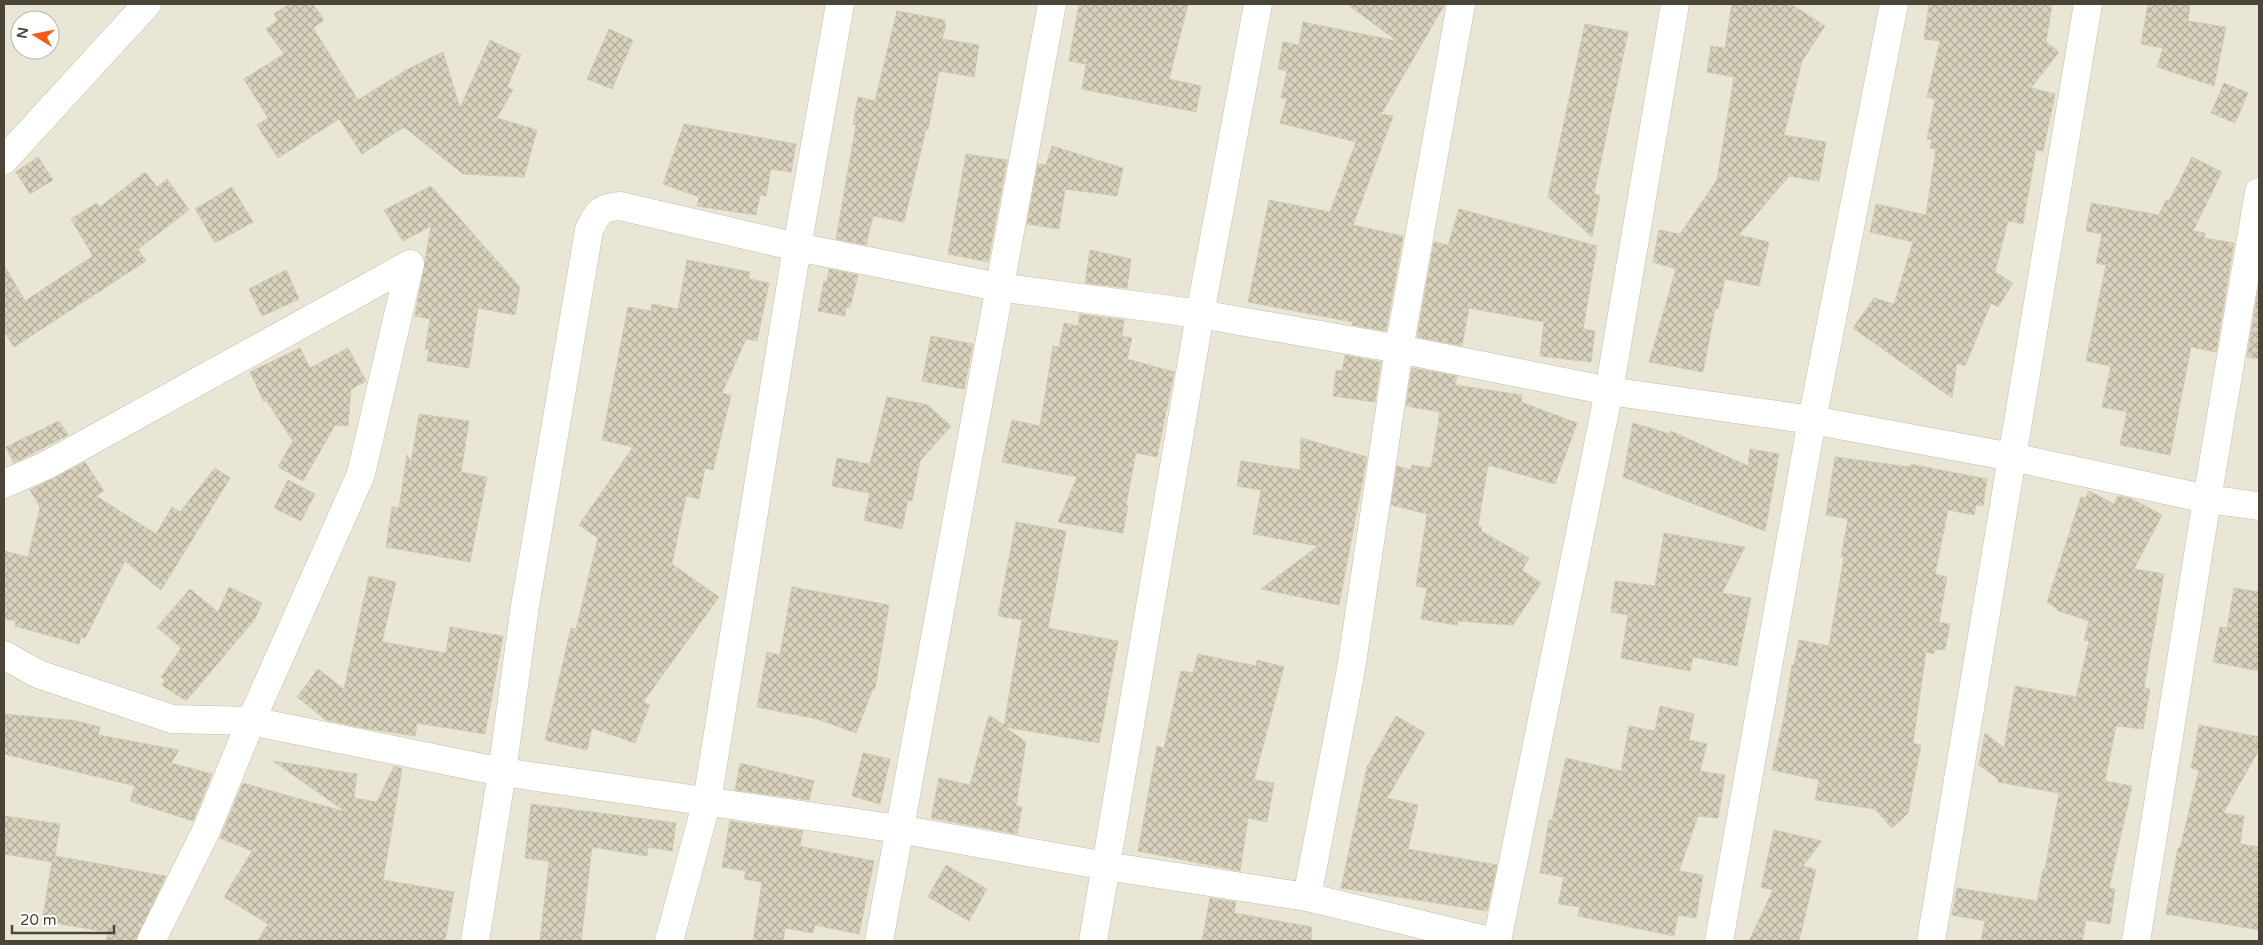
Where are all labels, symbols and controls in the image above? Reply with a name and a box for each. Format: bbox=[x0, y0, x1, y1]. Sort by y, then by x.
north arrow bbox=[10, 10, 60, 60]
text: N bbox=[13, 26, 32, 40]
scale bar bbox=[12, 902, 115, 934]
text: 20 m bbox=[20, 911, 57, 929]

